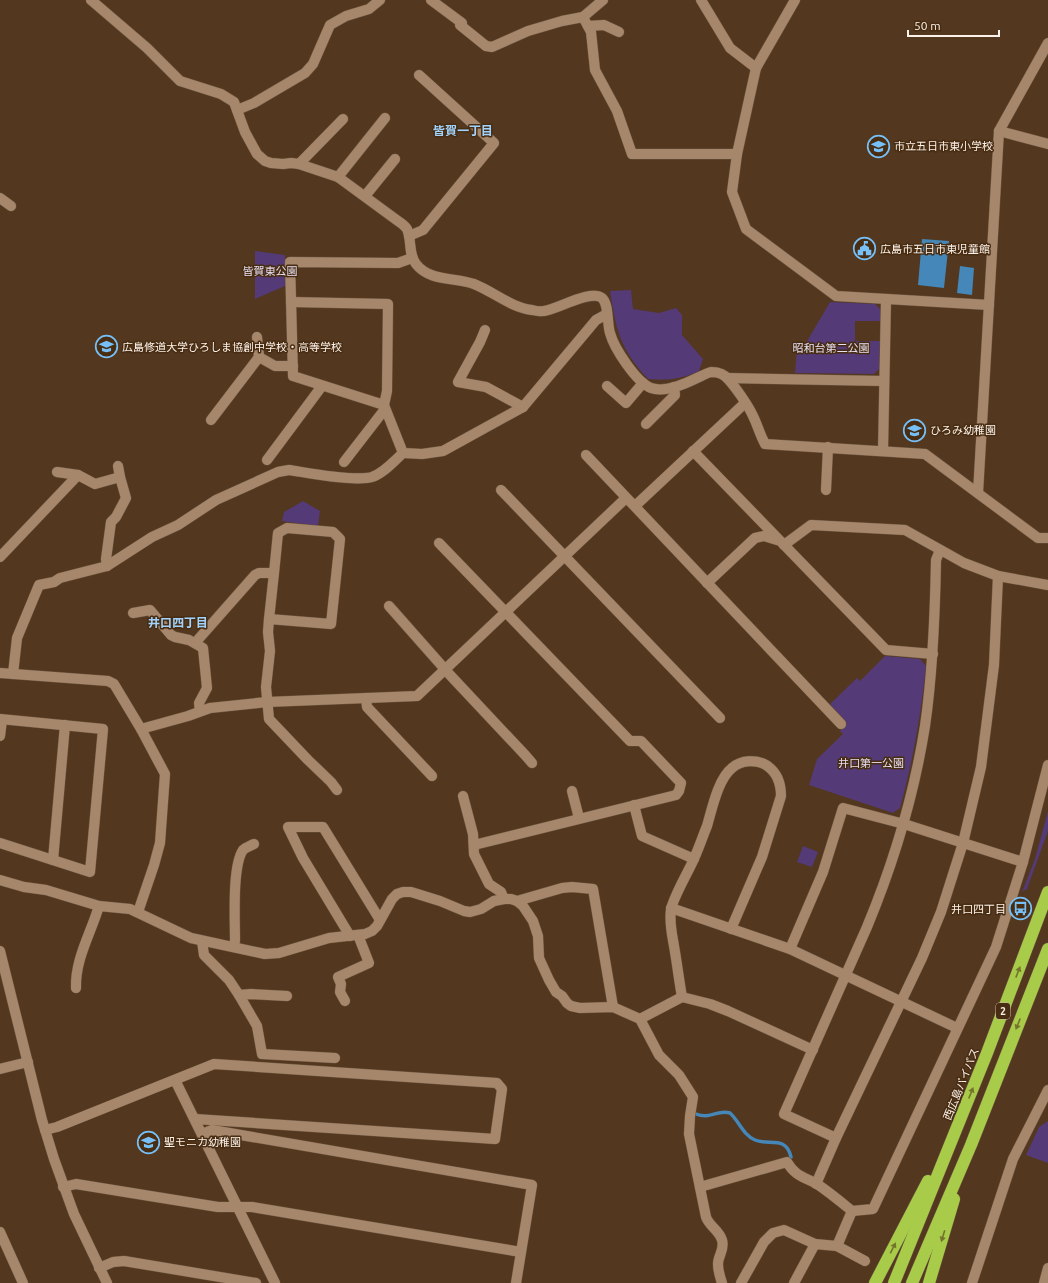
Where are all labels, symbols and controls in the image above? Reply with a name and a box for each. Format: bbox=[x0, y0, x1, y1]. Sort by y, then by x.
scale bar bbox=[908, 12, 999, 38]
text: 50 m bbox=[914, 19, 941, 32]
district label: 皆賀一丁目 bbox=[433, 124, 493, 137]
school or university icon: 市立五日市東小学校 bbox=[865, 133, 891, 159]
place label: 市立五日市東小学校 bbox=[894, 140, 993, 152]
public building icon: 広島市五日市東児童館 bbox=[851, 236, 877, 262]
place label: 広島市五日市東児童館 bbox=[880, 243, 990, 255]
park label: 皆賀東公園 bbox=[243, 265, 298, 277]
school or university icon: 広島修道大学ひろしま協創中学校・高等学校 bbox=[94, 334, 120, 360]
place label: 広島修道大学ひろしま協創中学校・高等学校 bbox=[122, 341, 342, 353]
park label: 昭和台第二公園 bbox=[793, 342, 870, 354]
school or university icon: ひろみ幼稚園 bbox=[901, 417, 927, 443]
place label: ひろみ幼稚園 bbox=[930, 424, 996, 436]
district label: 井口四丁目 bbox=[148, 616, 208, 629]
park label: 井口第一公園 bbox=[838, 757, 904, 769]
bus stop icon: 井口四丁目 bbox=[1008, 896, 1034, 922]
place label: 井口四丁目 bbox=[951, 903, 1006, 915]
one-way arrow bbox=[1016, 966, 1022, 978]
road number: 2 bbox=[996, 1003, 1010, 1019]
one-way arrow bbox=[1015, 1019, 1021, 1031]
street label: 西広島バイパス bbox=[941, 1046, 981, 1122]
one-way arrow bbox=[969, 1087, 975, 1099]
school or university icon: 聖モニカ幼稚園 bbox=[135, 1129, 161, 1155]
place label: 聖モニカ幼稚園 bbox=[164, 1136, 241, 1148]
one-way arrow bbox=[940, 1230, 946, 1242]
one-way arrow bbox=[890, 1242, 896, 1254]

